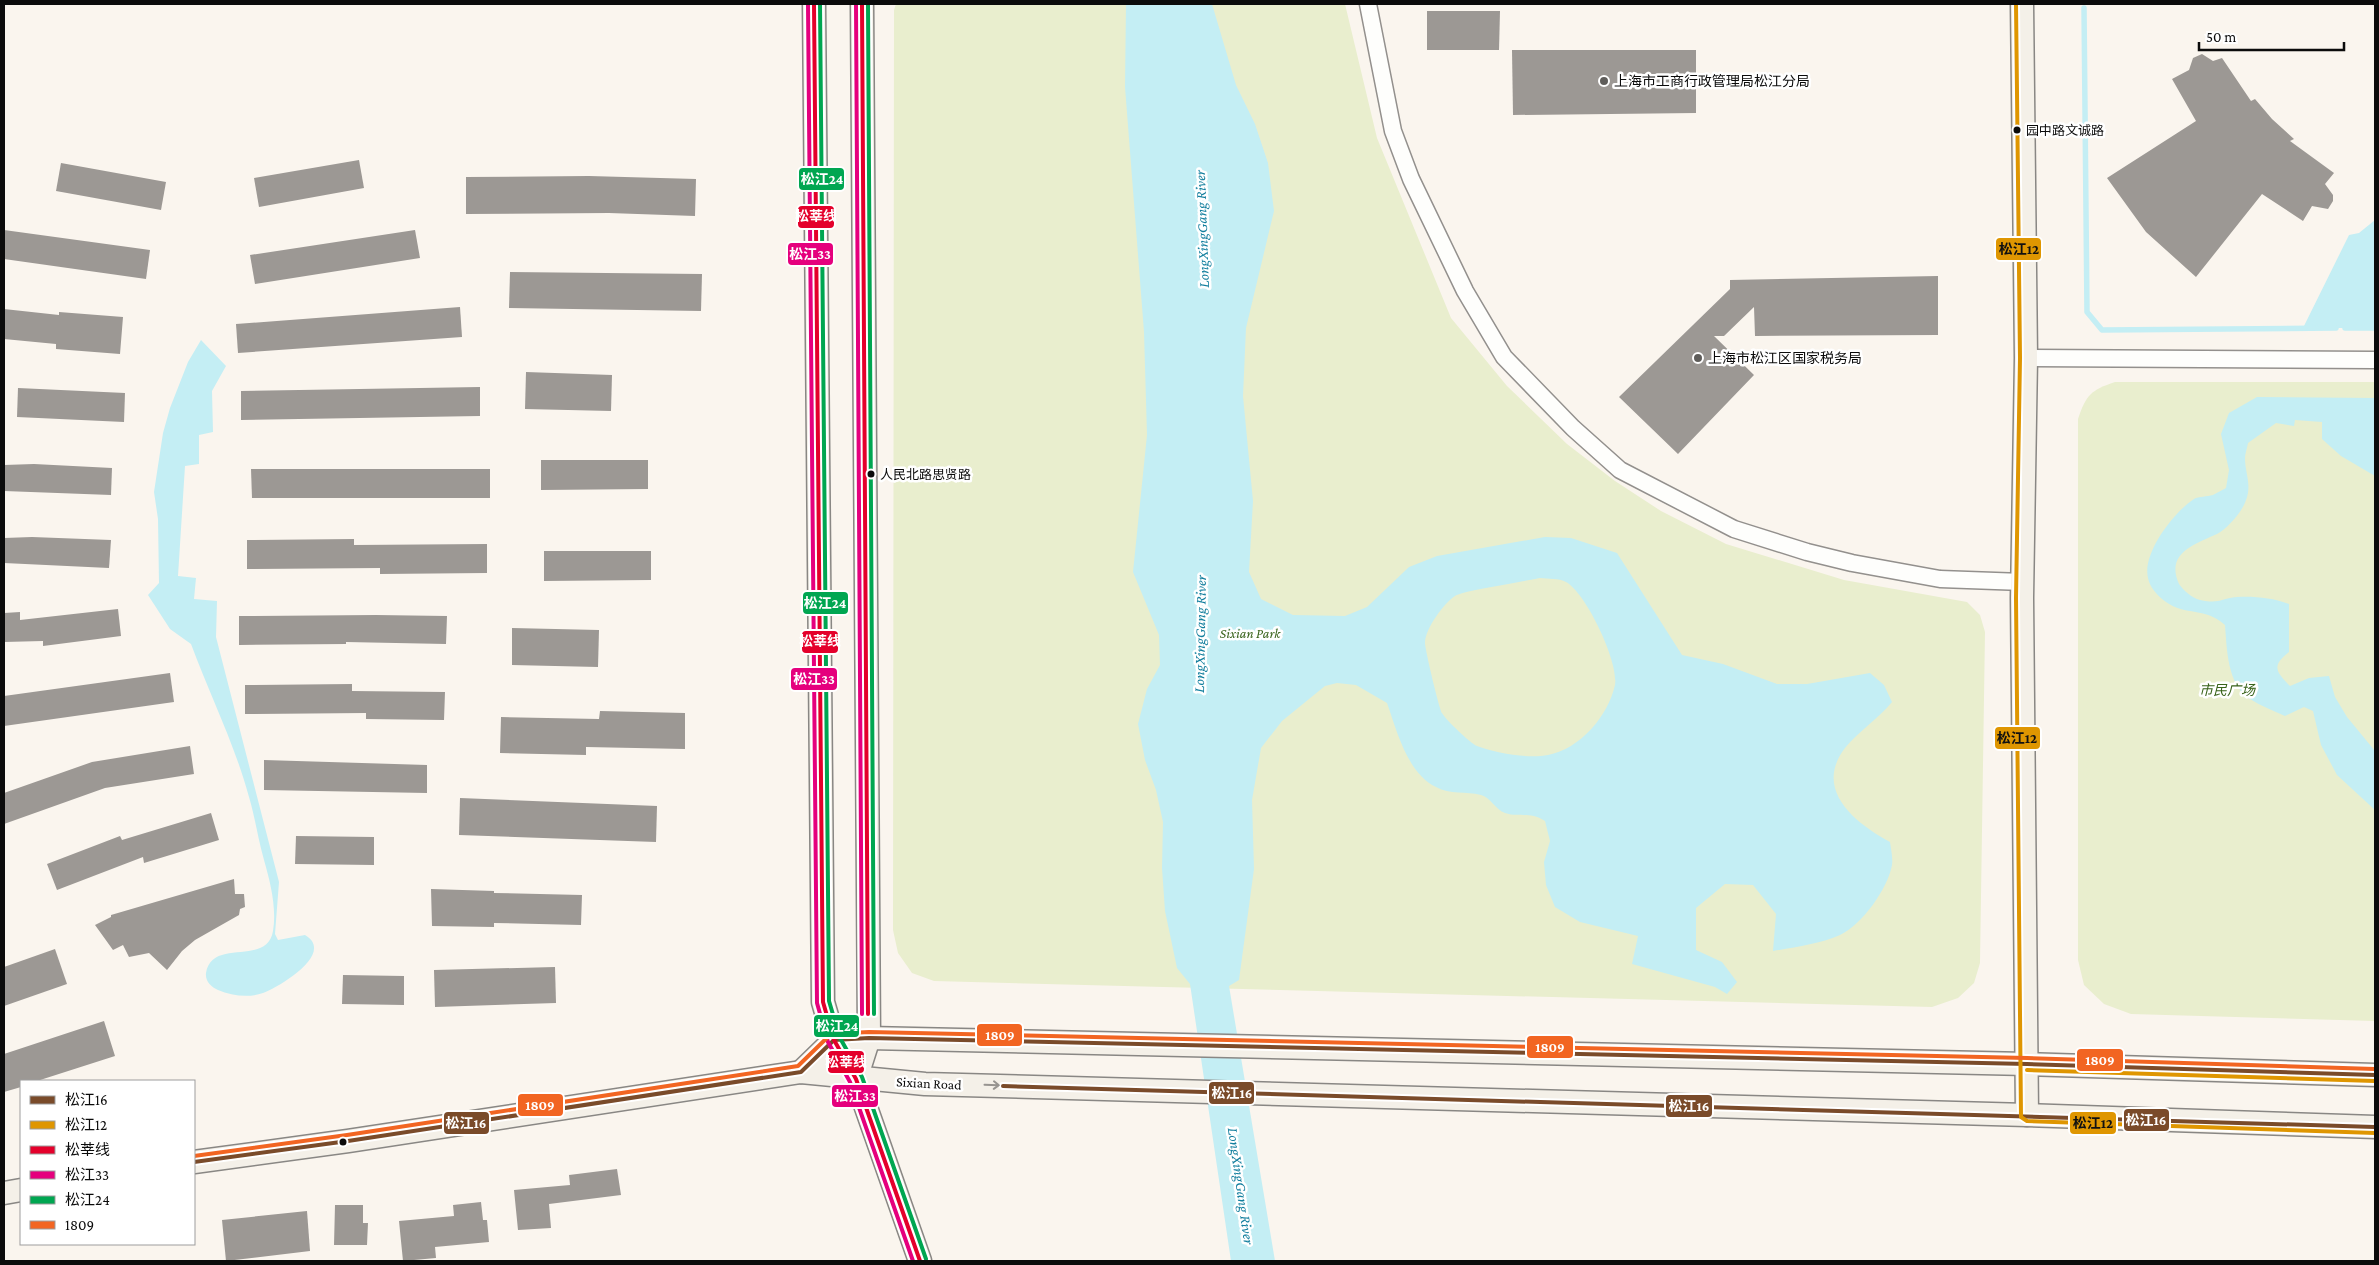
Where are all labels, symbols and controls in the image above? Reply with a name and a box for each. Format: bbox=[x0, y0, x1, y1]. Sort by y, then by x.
scale bar bbox=[2199, 20, 2344, 52]
text: 50 m bbox=[2206, 29, 2236, 45]
place label: 上海市工商行政管理局松江分局 bbox=[1614, 73, 1810, 89]
marker: 上海市工商行政管理局松江分局 bbox=[1598, 75, 1610, 87]
place label: 园中路文诚路 bbox=[2026, 123, 2104, 138]
marker: 园中路文诚路 bbox=[2012, 125, 2022, 135]
line badge: 松江24 bbox=[798, 167, 845, 191]
water label: LongXingGang River bbox=[1192, 169, 1213, 288]
text: 松江24 bbox=[801, 171, 844, 187]
line badge: 松莘线 bbox=[797, 205, 835, 229]
text: 松莘线 bbox=[795, 208, 837, 224]
line badge: 松江12 bbox=[1995, 237, 2042, 261]
text: 松江12 bbox=[1999, 241, 2039, 257]
line badge: 松江33 bbox=[787, 242, 834, 266]
text: 松江33 bbox=[789, 246, 831, 262]
place label: 上海市松江区国家税务局 bbox=[1708, 350, 1862, 366]
marker: 上海市松江区国家税务局 bbox=[1692, 352, 1704, 364]
place label: 人民北路思贤路 bbox=[880, 467, 971, 482]
marker: 人民北路思贤路 bbox=[866, 469, 876, 479]
water label: LongXingGang River bbox=[1191, 574, 1210, 693]
line badge: 松江24 bbox=[802, 591, 849, 615]
text: 松江24 bbox=[804, 595, 847, 611]
park label: Sixian Park bbox=[1220, 625, 1281, 641]
line badge: 松莘线 bbox=[801, 630, 839, 654]
text: 松莘线 bbox=[799, 633, 841, 649]
line badge: 松江33 bbox=[790, 667, 838, 691]
text: 松江33 bbox=[793, 671, 835, 687]
park label: 市民广场 bbox=[2199, 682, 2256, 698]
line badge: 松江12 bbox=[1994, 726, 2041, 750]
text: 松江12 bbox=[1997, 730, 2037, 746]
line badge: 松江24 bbox=[813, 1014, 860, 1038]
text: 松江24 bbox=[816, 1018, 859, 1034]
line badge: 1809 bbox=[976, 1023, 1023, 1047]
text: 1809 bbox=[985, 1027, 1015, 1043]
line badge: 1809 bbox=[1526, 1035, 1574, 1059]
text: 1809 bbox=[1535, 1039, 1565, 1055]
line badge: 1809 bbox=[2076, 1048, 2124, 1072]
line badge: 松莘线 bbox=[827, 1050, 865, 1074]
text: 1809 bbox=[2085, 1052, 2115, 1068]
text: 松莘线 bbox=[825, 1054, 867, 1070]
street label: Sixian Road bbox=[896, 1073, 963, 1093]
legend bbox=[20, 1080, 195, 1245]
one-way arrow bbox=[983, 1081, 999, 1090]
line badge: 松江16 bbox=[1208, 1081, 1255, 1105]
line badge: 松江33 bbox=[831, 1084, 879, 1108]
text: 松江16 bbox=[1212, 1085, 1252, 1101]
text: 松江33 bbox=[834, 1088, 876, 1104]
text: 松江16 bbox=[65, 1092, 108, 1108]
line badge: 1809 bbox=[517, 1093, 564, 1117]
line badge: 松江16 bbox=[1665, 1094, 1713, 1118]
text: 1809 bbox=[525, 1097, 555, 1113]
text: 松江16 bbox=[1669, 1098, 1709, 1114]
line badge: 松江16 bbox=[2123, 1108, 2170, 1132]
line badge: 松江16 bbox=[443, 1111, 490, 1135]
line badge: 松江12 bbox=[2069, 1111, 2117, 1135]
text: 松江16 bbox=[2126, 1112, 2166, 1128]
text: 松江16 bbox=[446, 1115, 486, 1131]
text: 松江12 bbox=[2073, 1115, 2113, 1131]
text: 松江12 bbox=[65, 1117, 107, 1133]
water label: LongXingGang River bbox=[1224, 1127, 1257, 1246]
unlabelled marker bbox=[338, 1137, 348, 1147]
text: 松莘线 bbox=[65, 1142, 110, 1158]
text: 松江33 bbox=[65, 1167, 109, 1183]
text: 松江24 bbox=[65, 1192, 110, 1208]
text: 1809 bbox=[65, 1217, 94, 1233]

